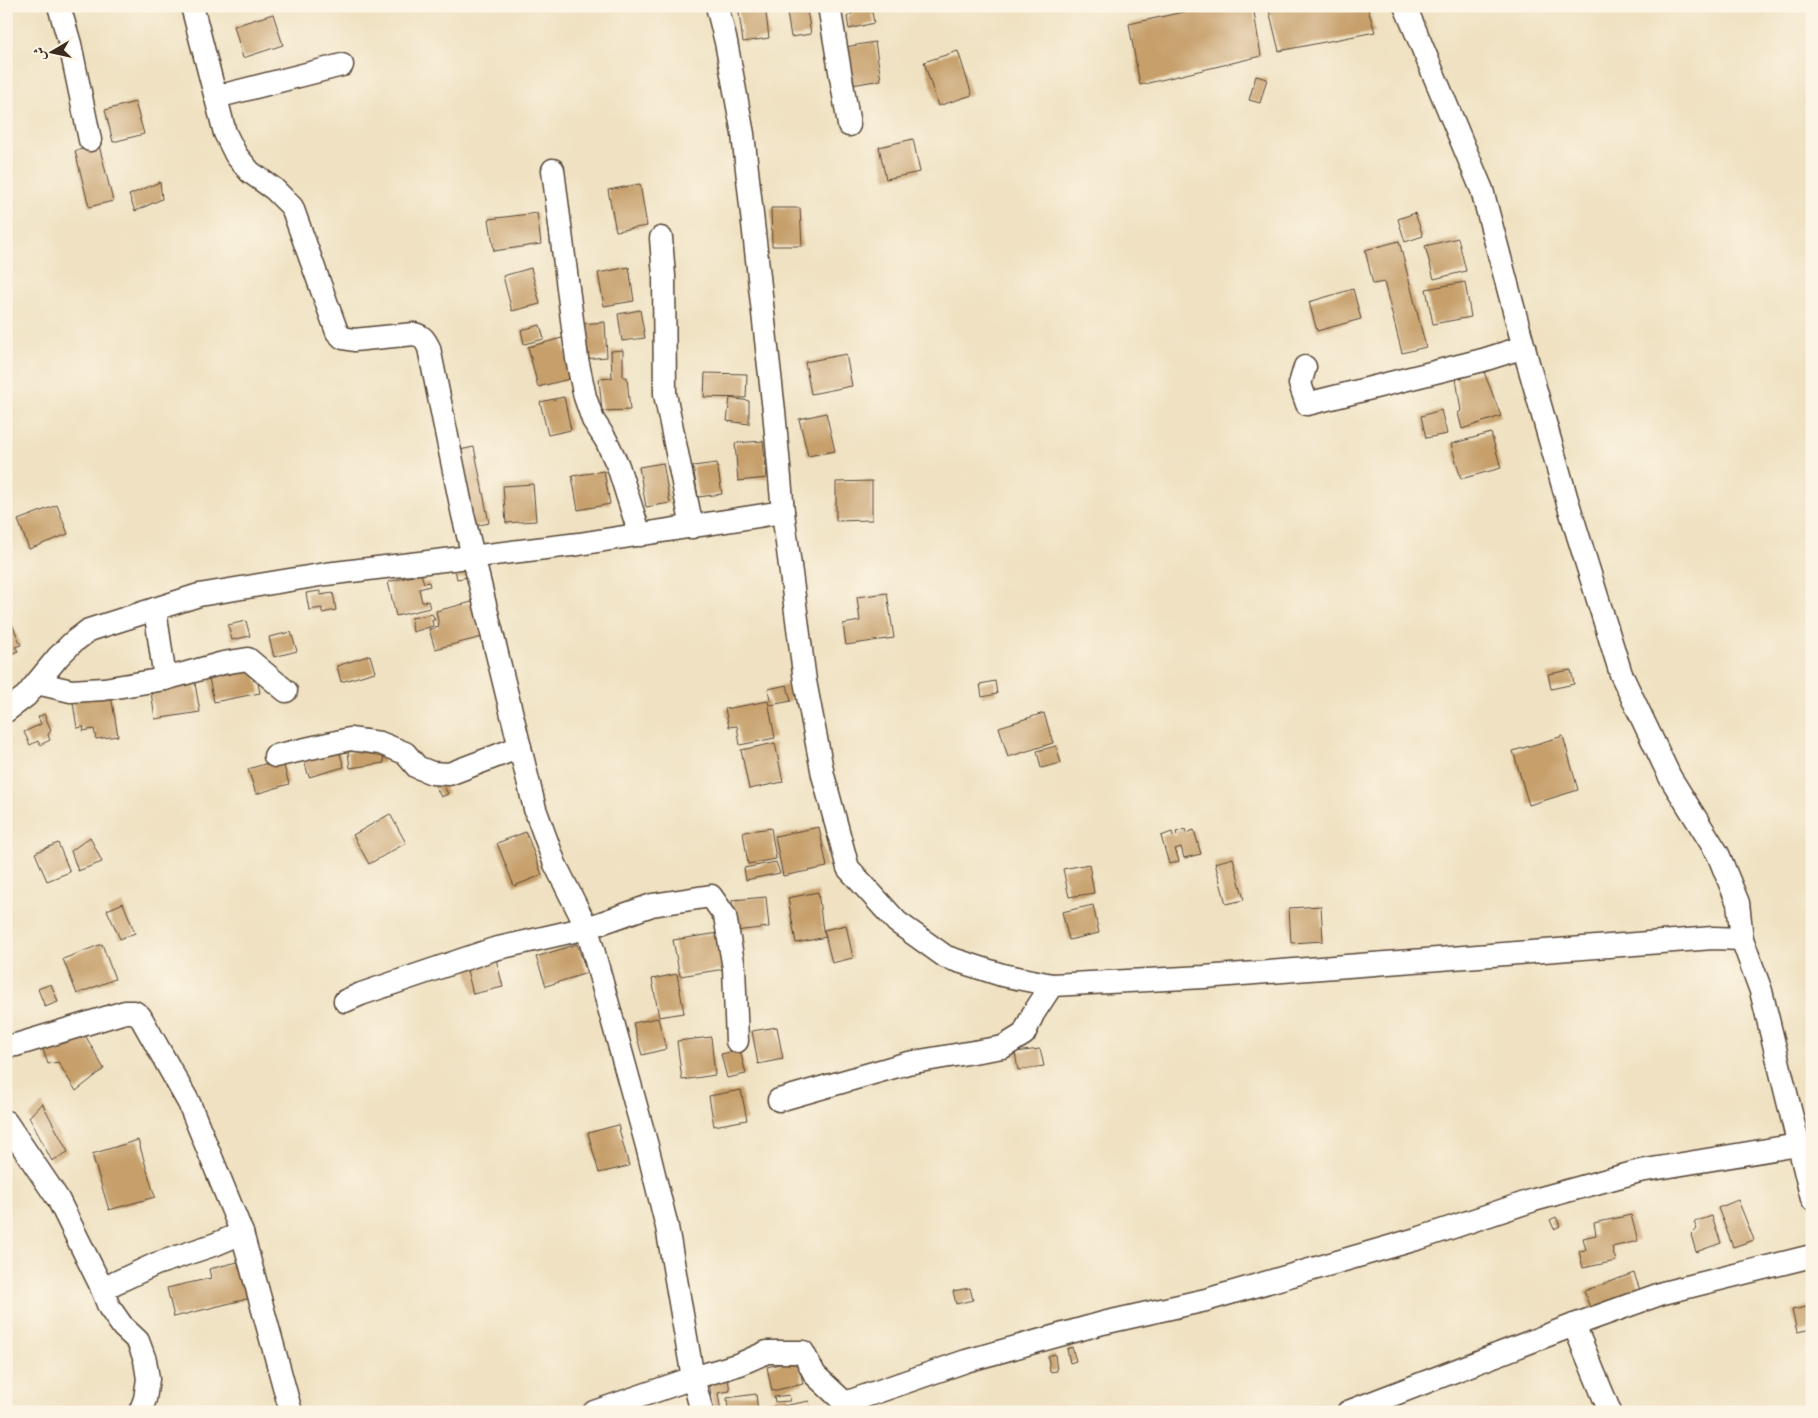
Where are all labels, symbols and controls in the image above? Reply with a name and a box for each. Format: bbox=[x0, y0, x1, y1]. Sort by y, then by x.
north arrow bbox=[28, 28, 78, 78]
text: ش bbox=[30, 46, 49, 62]

